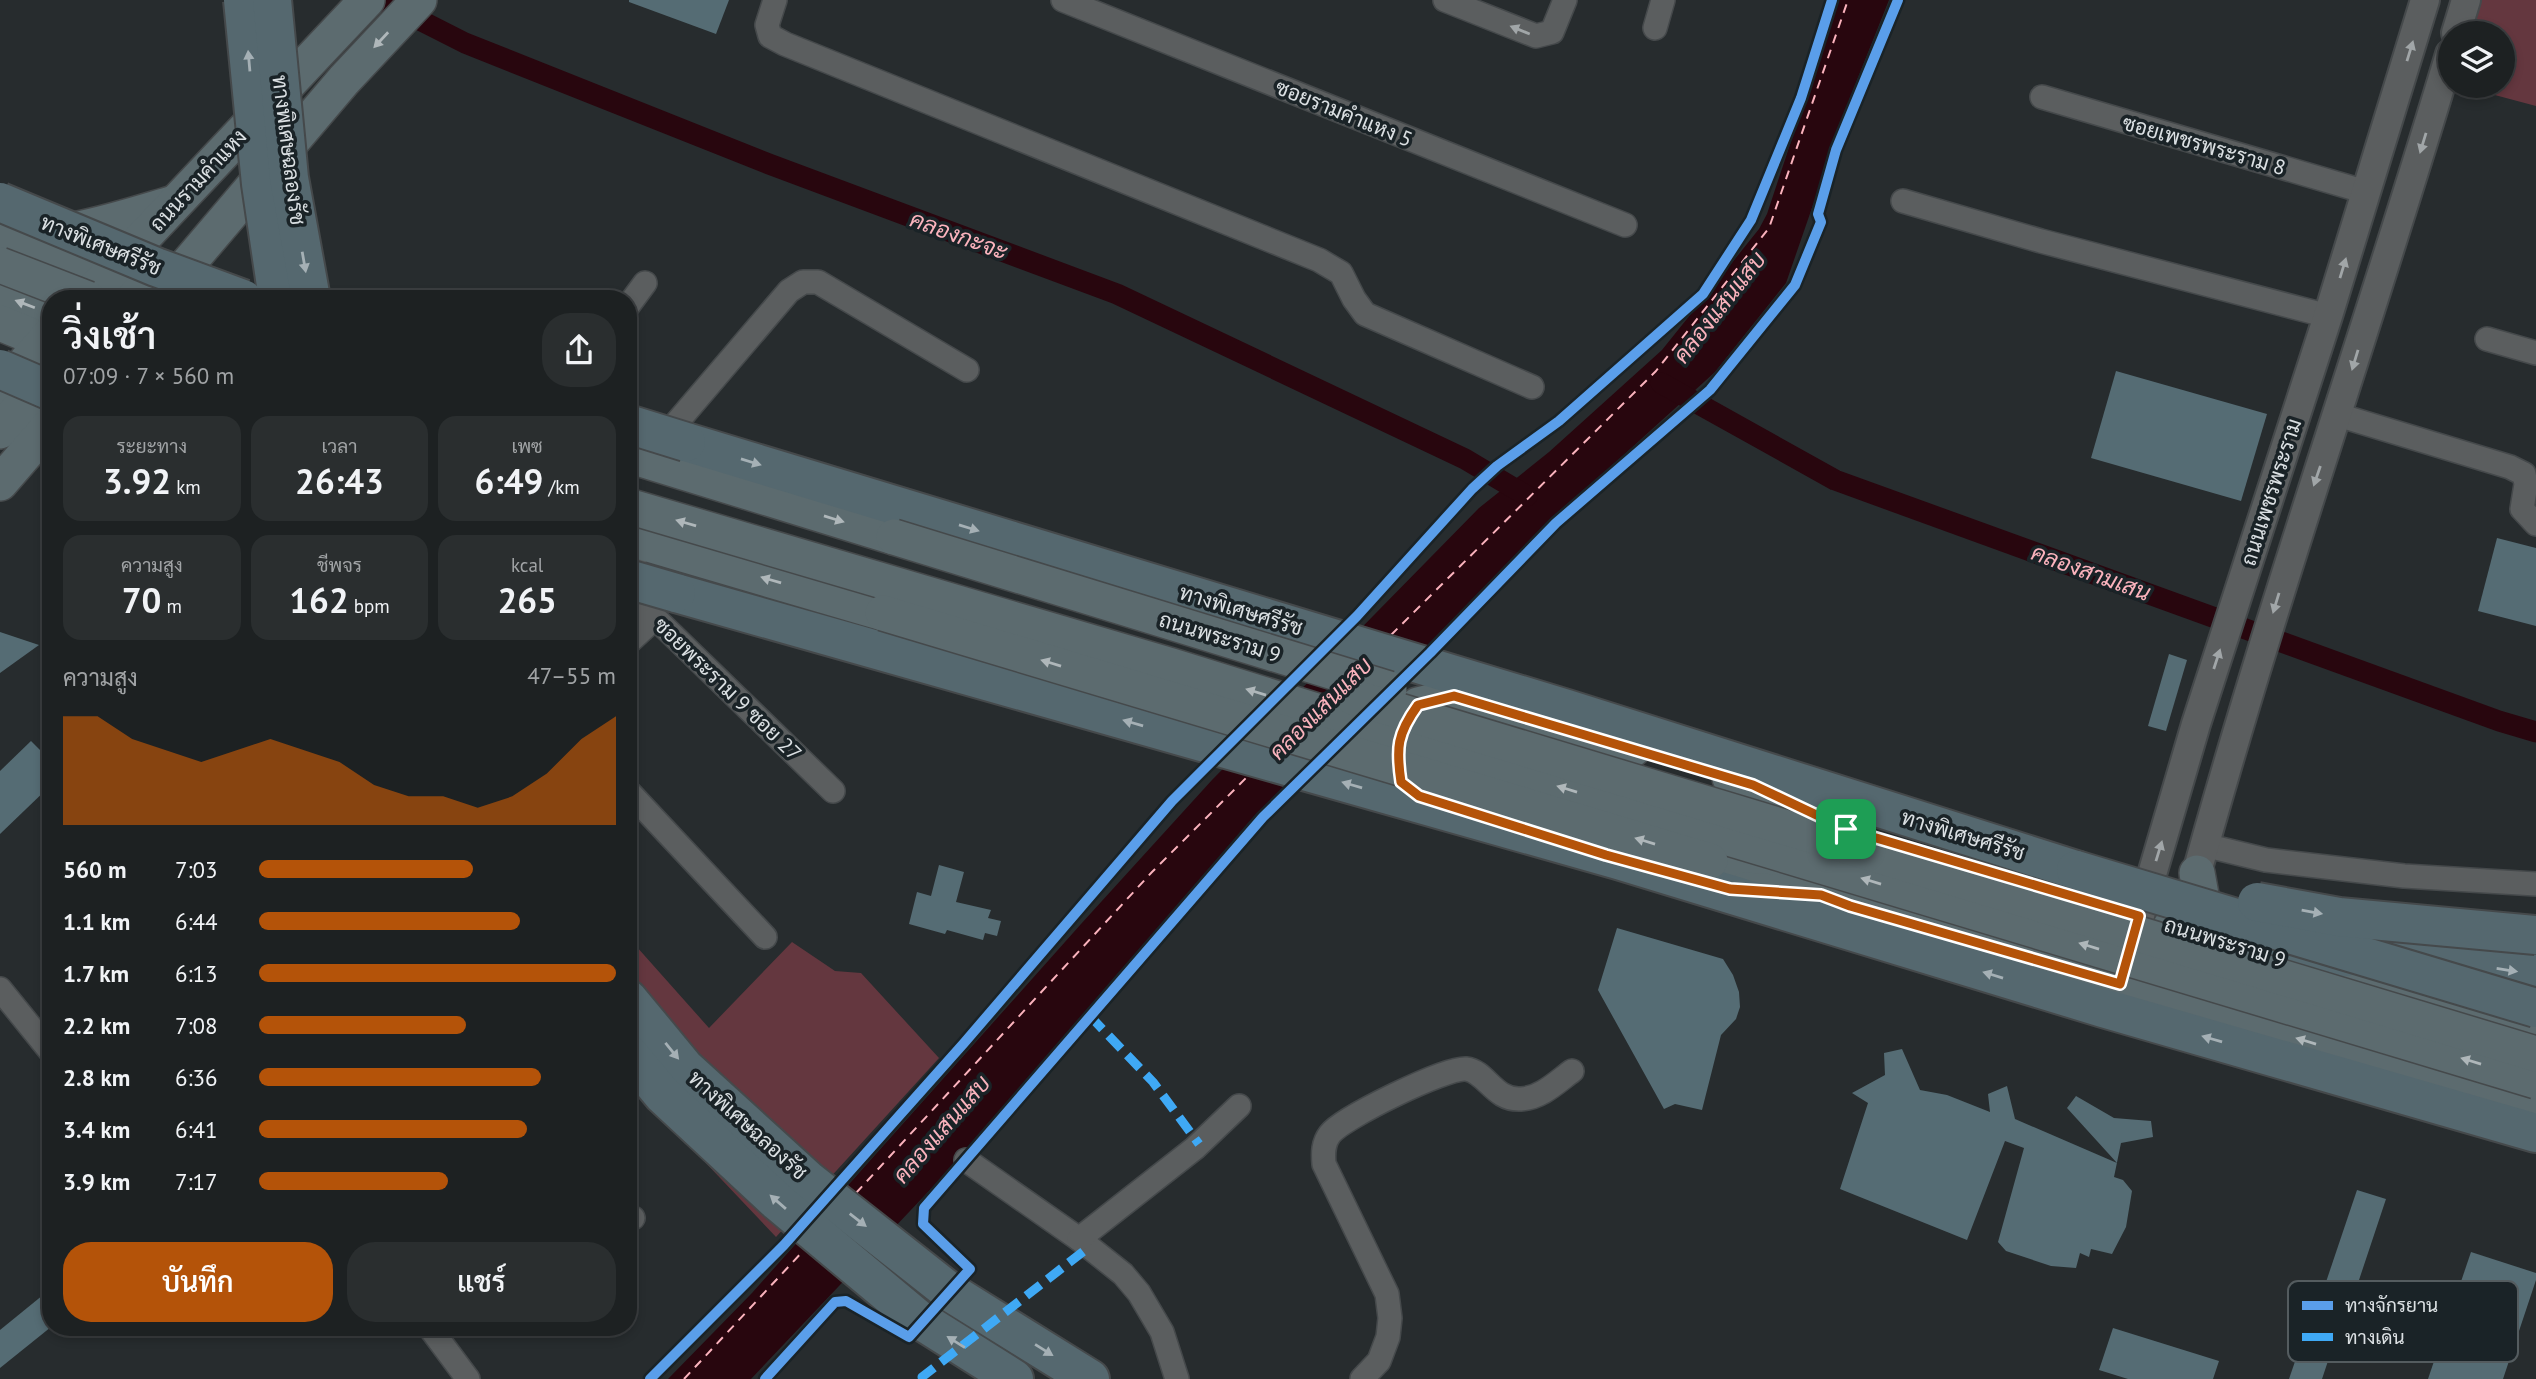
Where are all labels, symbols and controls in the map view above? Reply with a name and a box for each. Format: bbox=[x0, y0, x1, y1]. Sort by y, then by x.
map controls bbox=[2438, 21, 2515, 98]
button: layers bbox=[2438, 21, 2515, 98]
one-way arrow bbox=[1509, 24, 1530, 35]
one-way arrow bbox=[374, 31, 390, 48]
one-way arrow bbox=[2405, 40, 2415, 61]
one-way arrow bbox=[243, 50, 254, 72]
street label: ทางพิเศษฉลองรัช bbox=[266, 73, 312, 227]
street label: ซอยรามคำแหง 5 bbox=[1272, 73, 1416, 153]
street label: ซอยเพชรพระราม 8 bbox=[2119, 109, 2289, 181]
street label: ถนนรามคำแหง bbox=[144, 123, 252, 237]
one-way arrow bbox=[2417, 133, 2427, 154]
water label: คลองกะจะ bbox=[906, 204, 1012, 266]
street label: ทางพิเศษศรีรัช bbox=[37, 209, 165, 281]
water label: คลองแสนแสบ bbox=[1666, 245, 1772, 369]
one-way arrow bbox=[299, 251, 310, 273]
one-way arrow bbox=[2338, 257, 2348, 278]
one-way arrow bbox=[15, 299, 36, 310]
text: วิ่งเช้า bbox=[63, 310, 156, 359]
button: share bbox=[542, 313, 616, 387]
one-way arrow bbox=[2349, 350, 2359, 371]
text: 07:09 · 7 × 560 m bbox=[63, 361, 234, 390]
street label: ถนนเพชรพระราม bbox=[2234, 415, 2308, 569]
text: ระยะทาง bbox=[116, 434, 187, 458]
text: เวลา bbox=[322, 434, 357, 458]
text: เพซ bbox=[512, 434, 543, 458]
one-way arrow bbox=[741, 457, 762, 467]
text: 3.92 bbox=[103, 458, 171, 504]
text: 26:43 bbox=[295, 458, 384, 504]
text: 6:49 bbox=[475, 458, 543, 504]
one-way arrow bbox=[2311, 466, 2322, 487]
text: km bbox=[171, 475, 201, 499]
text: /km bbox=[543, 475, 580, 499]
one-way arrow bbox=[824, 514, 845, 524]
one-way arrow bbox=[675, 517, 696, 527]
one-way arrow bbox=[959, 523, 980, 533]
water label: คลองสามเสน bbox=[2027, 537, 2155, 607]
text: ความสูง bbox=[121, 553, 183, 577]
text: ชีพจร bbox=[317, 553, 362, 577]
text: kcal bbox=[511, 553, 543, 577]
one-way arrow bbox=[760, 574, 781, 584]
text: 70 bbox=[122, 577, 161, 623]
text: 162 bbox=[289, 577, 349, 623]
text: 265 bbox=[497, 577, 557, 623]
street label: ทางพิเศษศรีรัช bbox=[1176, 578, 1306, 642]
one-way arrow bbox=[2271, 593, 2281, 614]
text: m bbox=[161, 594, 182, 618]
text: bpm bbox=[349, 594, 390, 618]
street label: ถนนพระราม 9 bbox=[1156, 606, 1284, 668]
street label: ซอยพระราม 9 ซอย 27 bbox=[648, 611, 808, 767]
one-way arrow bbox=[2212, 649, 2223, 670]
water label: คลองแสนแสบ bbox=[1262, 650, 1378, 766]
one-way arrow bbox=[1041, 658, 1062, 668]
text: 47–55 m bbox=[527, 661, 616, 690]
text: ความสูง bbox=[63, 663, 138, 692]
one-way arrow bbox=[1245, 686, 1266, 697]
one-way arrow bbox=[1123, 717, 1144, 727]
one-way arrow bbox=[1341, 779, 1363, 790]
one-way arrow bbox=[1556, 783, 1577, 793]
pin bbox=[1816, 799, 1876, 859]
street label: ทางพิเศษศรีรัช bbox=[1898, 803, 2028, 867]
icon: arrive bbox=[1827, 810, 1865, 848]
one-way arrow bbox=[1634, 836, 1655, 846]
one-way arrow bbox=[2154, 840, 2164, 861]
text: 560 m bbox=[63, 855, 126, 884]
text: 7:03 bbox=[175, 855, 218, 884]
one-way arrow bbox=[1860, 875, 1881, 885]
text: 1.1 km bbox=[63, 907, 130, 936]
text: 6:44 bbox=[175, 907, 218, 936]
one-way arrow bbox=[2301, 907, 2323, 918]
street label: ถนนพระราม 9 bbox=[2161, 911, 2289, 973]
one-way arrow bbox=[2078, 941, 2099, 951]
text: 1.7 km bbox=[63, 959, 129, 988]
text: 6:13 bbox=[175, 959, 218, 988]
one-way arrow bbox=[2496, 964, 2518, 975]
one-way arrow bbox=[1983, 969, 2004, 979]
text: 2.2 km bbox=[63, 1011, 130, 1040]
text: 7:08 bbox=[175, 1011, 218, 1040]
one-way arrow bbox=[2200, 1033, 2222, 1044]
one-way arrow bbox=[2296, 1036, 2317, 1046]
one-way arrow bbox=[664, 1042, 679, 1060]
one-way arrow bbox=[2460, 1056, 2481, 1066]
text: 2.8 km bbox=[63, 1063, 130, 1092]
text: 6:36 bbox=[175, 1063, 218, 1092]
street label: ทางพิเศษฉลองรัช bbox=[683, 1064, 813, 1186]
water label: คลองแสนแสบ bbox=[886, 1069, 996, 1189]
text: 3.4 km bbox=[63, 1115, 130, 1144]
text: 6:41 bbox=[175, 1115, 218, 1144]
text: 3.9 km bbox=[63, 1167, 130, 1196]
text: 7:17 bbox=[175, 1167, 218, 1196]
one-way arrow bbox=[769, 1194, 787, 1210]
one-way arrow bbox=[850, 1212, 867, 1227]
button: บันทึก bbox=[63, 1242, 333, 1322]
button: แชร์ bbox=[347, 1242, 616, 1322]
legend bbox=[2288, 1281, 2518, 1362]
text: ทางจักรยาน bbox=[2345, 1293, 2438, 1317]
text: ทางเดิน bbox=[2345, 1325, 2405, 1349]
one-way arrow bbox=[946, 1336, 966, 1349]
one-way arrow bbox=[1035, 1344, 1054, 1357]

